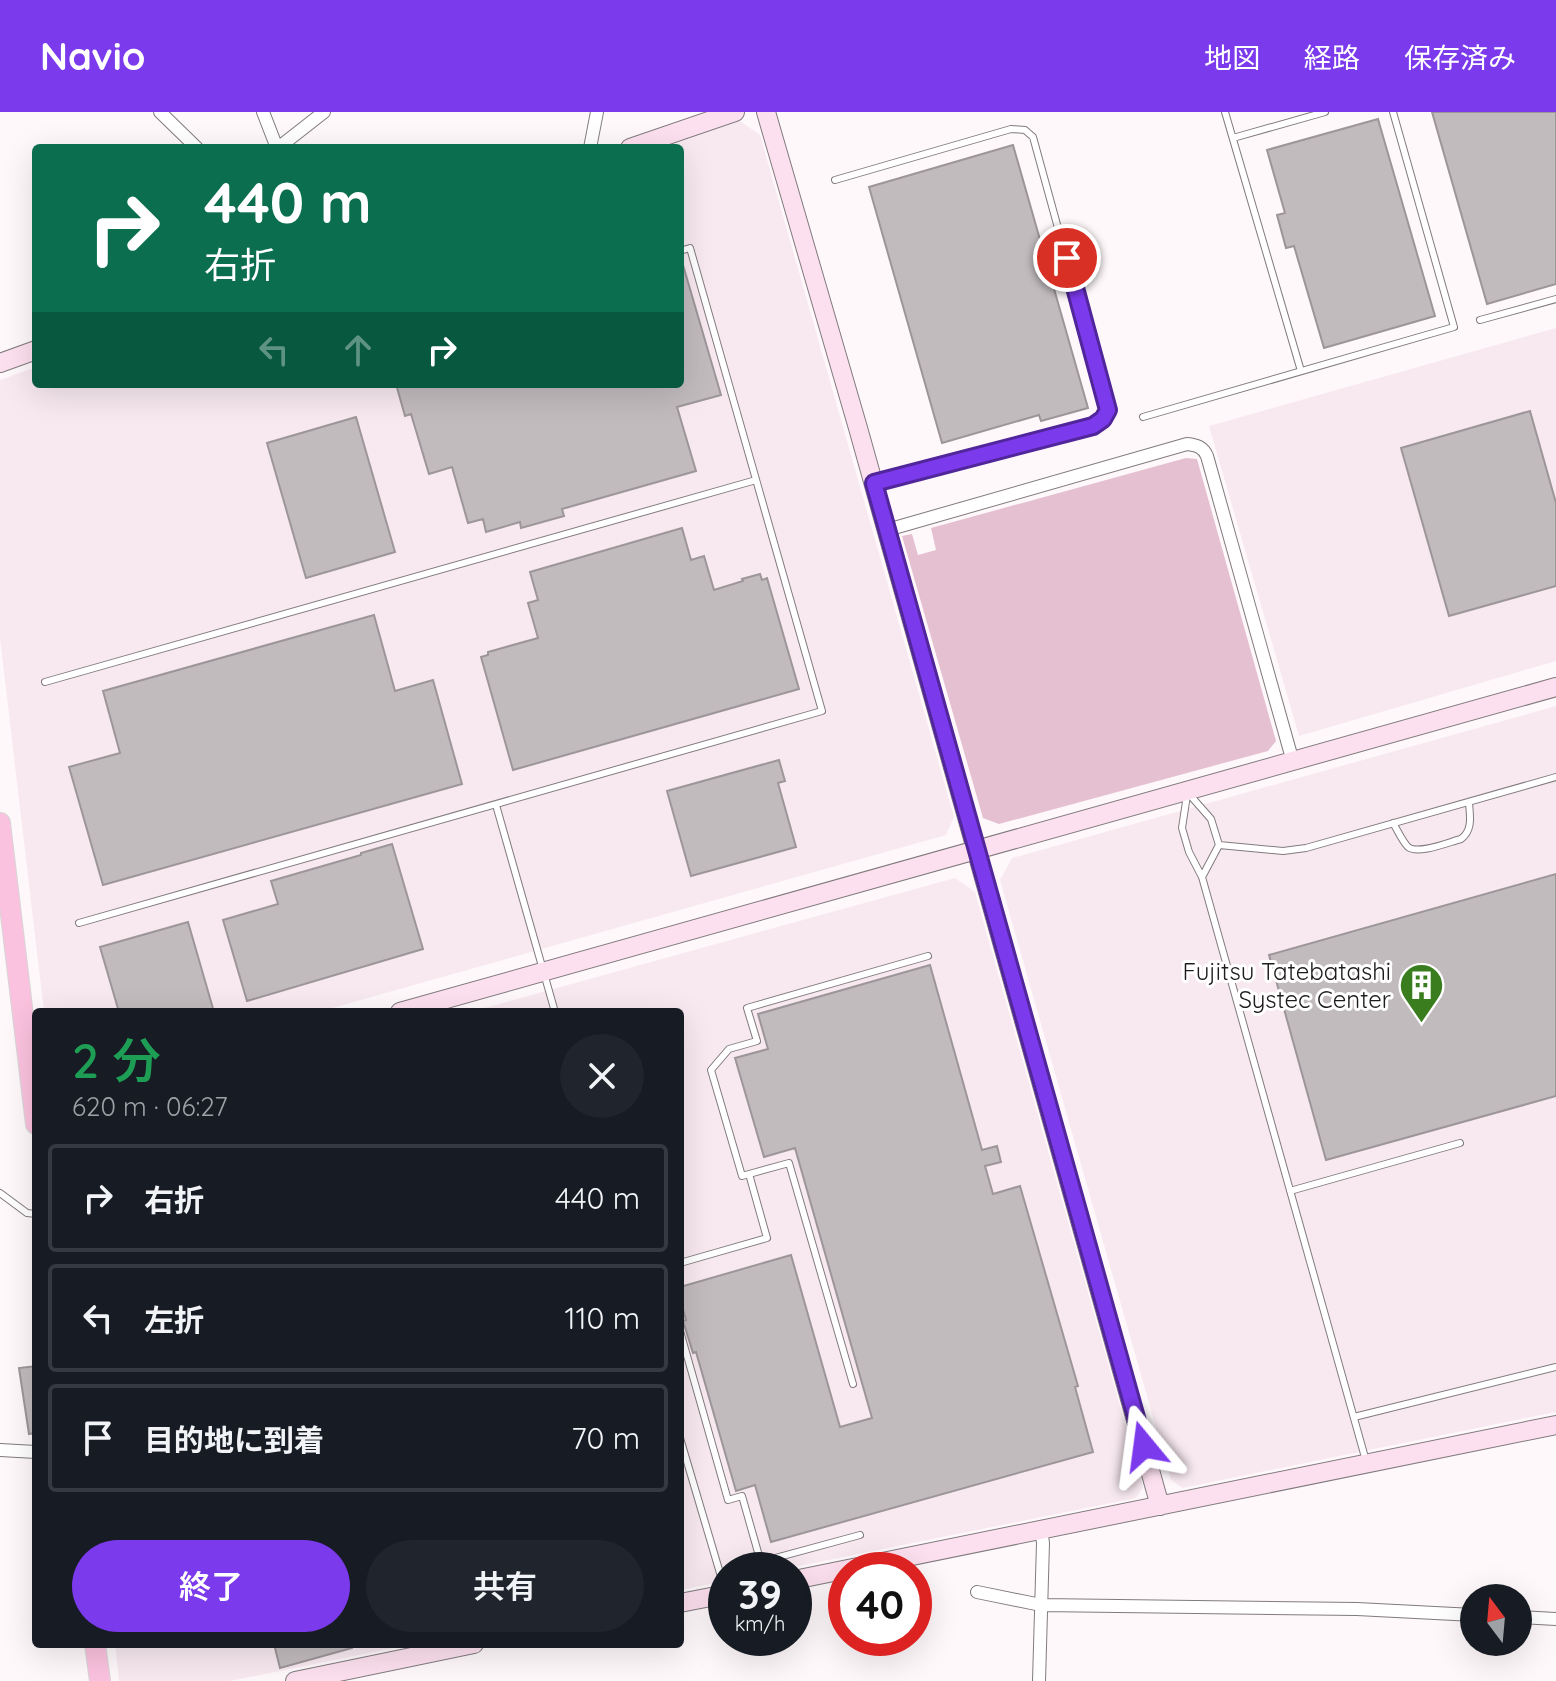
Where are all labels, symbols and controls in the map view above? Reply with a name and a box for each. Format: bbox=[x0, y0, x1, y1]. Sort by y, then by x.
text: Navio bbox=[40, 32, 145, 80]
text: 地図 bbox=[1204, 40, 1260, 75]
text: 経路 bbox=[1304, 40, 1360, 75]
text: 保存済み bbox=[1404, 40, 1516, 75]
text: 440 m bbox=[204, 167, 372, 237]
icon: right bbox=[72, 176, 176, 280]
pin bbox=[1033, 224, 1101, 292]
icon: arrive bbox=[1045, 236, 1089, 280]
text: 右折 bbox=[204, 242, 276, 287]
icon: left bbox=[252, 328, 296, 372]
icon: ahead bbox=[336, 328, 380, 372]
icon: right bbox=[420, 328, 464, 372]
place label: Fujitsu Tatebatashi Systec Center bbox=[1182, 956, 1391, 1014]
building icon: Fujitsu Tatebatashi Systec Center bbox=[1398, 962, 1446, 1025]
text: 2 分 bbox=[72, 1030, 160, 1090]
button: close bbox=[560, 1034, 644, 1118]
text: 620 m · 06:27 bbox=[72, 1090, 228, 1123]
icon: right bbox=[76, 1176, 120, 1220]
text: 440 m bbox=[555, 1179, 640, 1217]
text: 右折 bbox=[144, 1181, 204, 1219]
icon: left bbox=[76, 1296, 120, 1340]
text: 110 m bbox=[564, 1299, 640, 1337]
text: 左折 bbox=[144, 1301, 204, 1339]
position arrow bbox=[1102, 1404, 1186, 1488]
icon: arrive bbox=[76, 1416, 120, 1460]
text: 70 m bbox=[571, 1419, 640, 1457]
text: 目的地に到着 bbox=[144, 1421, 324, 1459]
button: 終了 bbox=[72, 1540, 350, 1632]
button: 共有 bbox=[366, 1540, 644, 1632]
speed limit sign: 40 bbox=[828, 1552, 932, 1656]
text: 39 bbox=[738, 1569, 782, 1619]
north arrow bbox=[1460, 1584, 1532, 1656]
map controls bbox=[1460, 1584, 1532, 1656]
text: km/h bbox=[735, 1611, 785, 1636]

